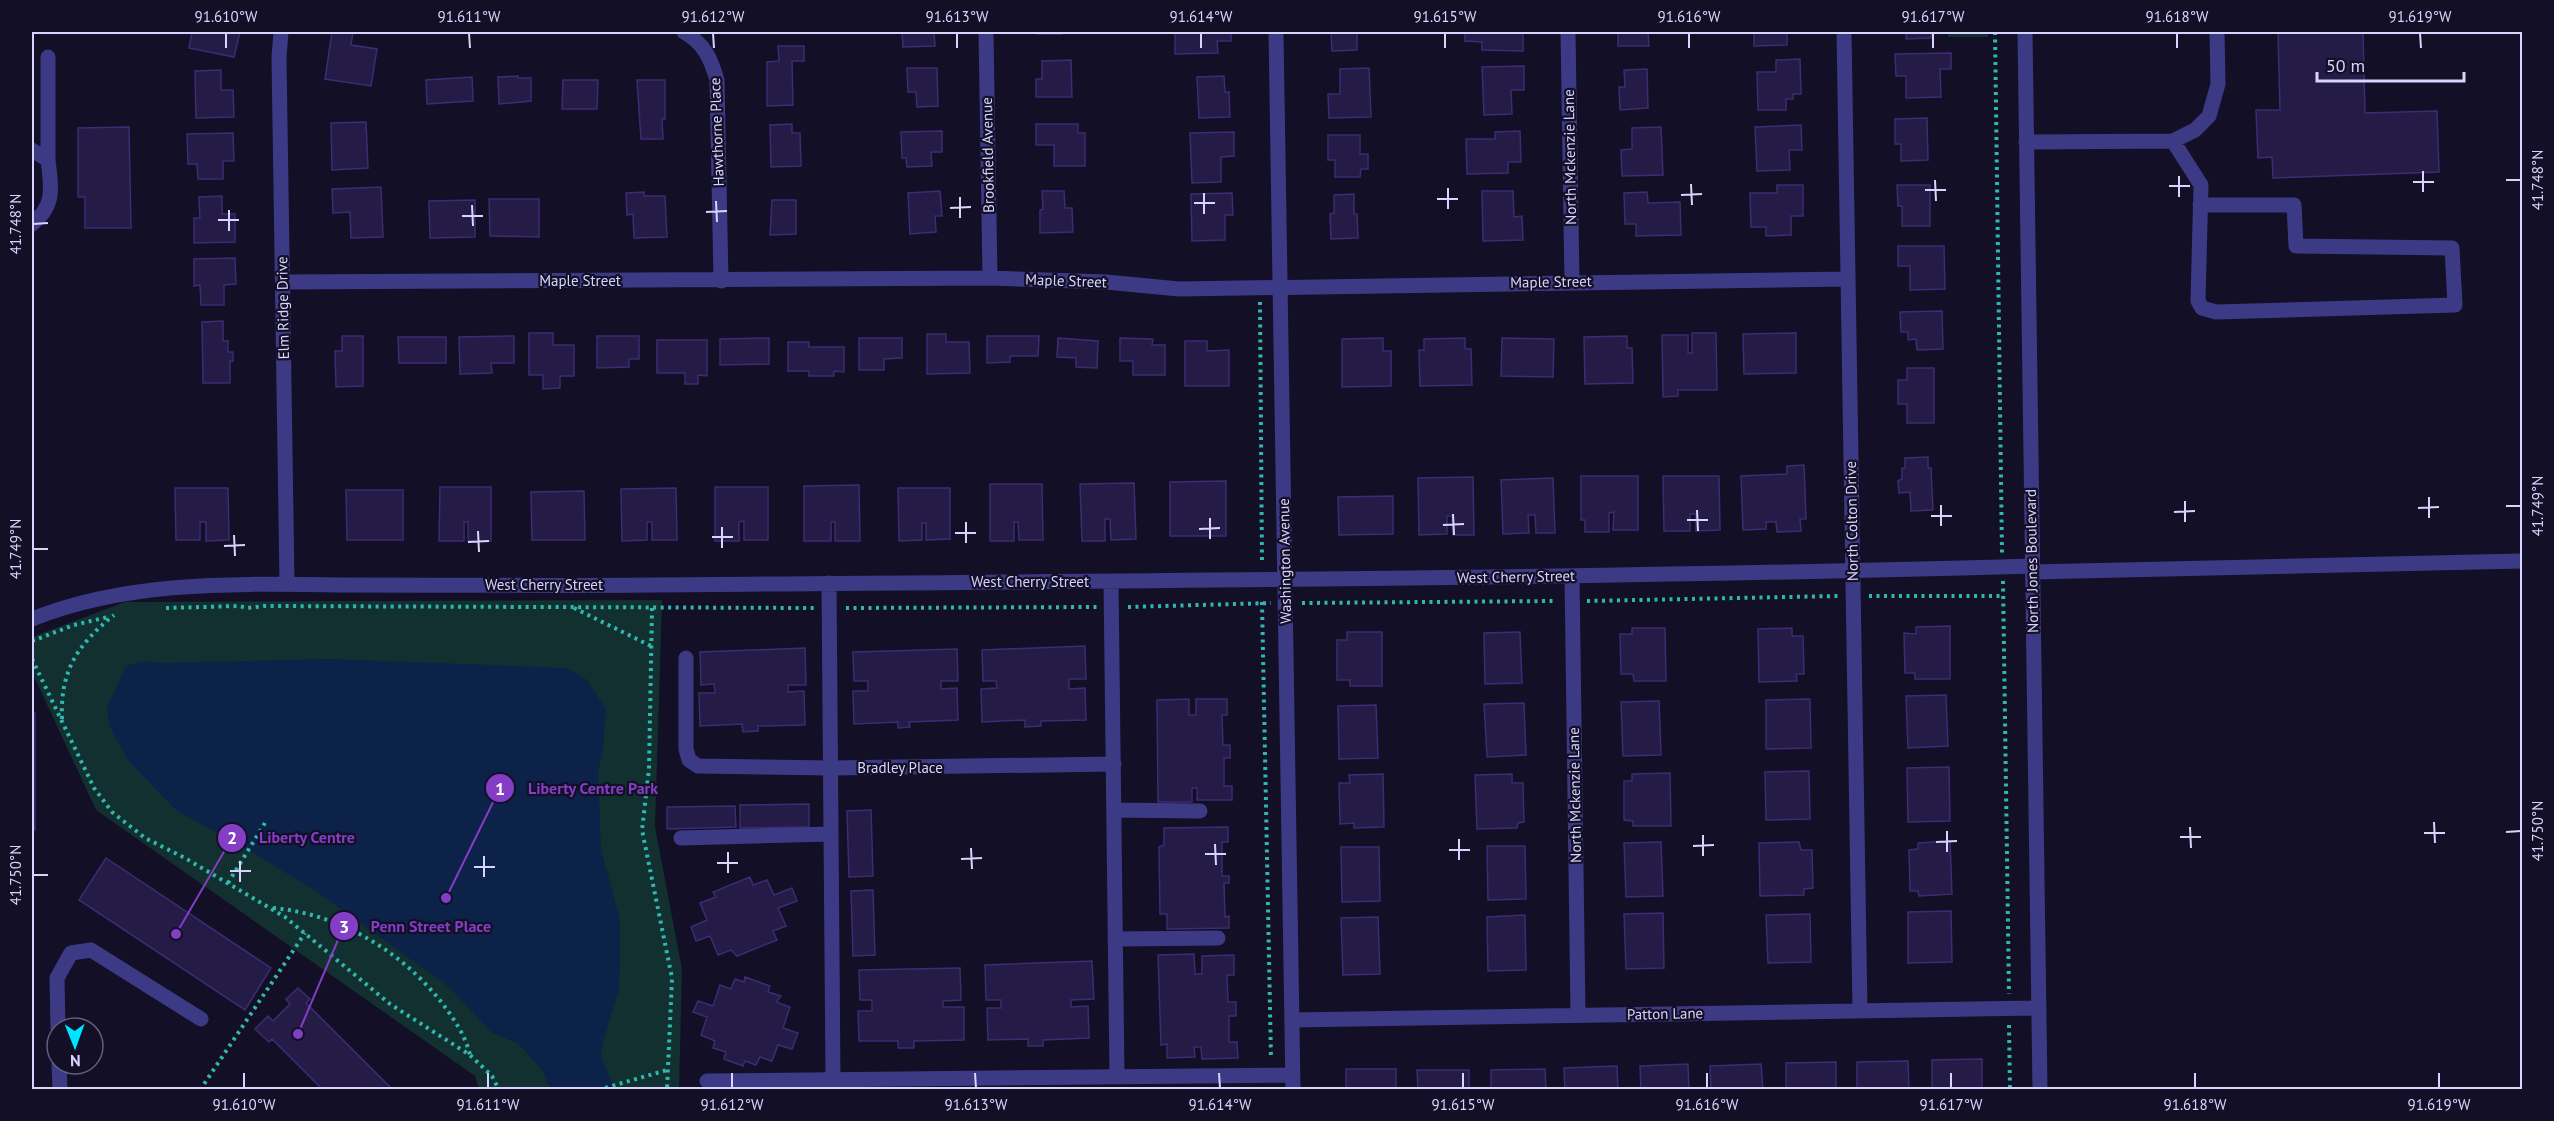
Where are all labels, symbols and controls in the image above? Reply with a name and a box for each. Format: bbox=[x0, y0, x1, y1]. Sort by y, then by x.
text: 91.610°W bbox=[195, 7, 258, 26]
text: 91.611°W bbox=[438, 7, 501, 26]
text: 91.612°W bbox=[682, 7, 745, 26]
text: 91.613°W bbox=[926, 7, 989, 26]
text: 91.614°W bbox=[1170, 7, 1233, 26]
text: 91.615°W bbox=[1414, 7, 1477, 26]
text: 91.616°W bbox=[1658, 7, 1721, 26]
text: 91.617°W bbox=[1902, 7, 1965, 26]
text: 91.618°W bbox=[2146, 7, 2209, 26]
text: 91.619°W bbox=[2389, 7, 2452, 26]
scale bar bbox=[2317, 45, 2464, 83]
text: 50 m bbox=[2326, 54, 2365, 77]
street label: Hawthorne Place bbox=[705, 77, 728, 187]
street label: North Mckenzie Lane bbox=[1559, 89, 1580, 225]
street label: Brookfield Avenue bbox=[977, 97, 998, 213]
text: 41.748°N bbox=[2528, 150, 2547, 210]
text: 41.748°N bbox=[6, 194, 25, 254]
street label: Elm Ridge Drive bbox=[272, 256, 293, 360]
street label: Maple Street bbox=[1025, 270, 1107, 291]
street label: Maple Street bbox=[539, 271, 621, 290]
street label: Maple Street bbox=[1510, 271, 1592, 292]
street label: North Colton Drive bbox=[1841, 461, 1862, 581]
text: 41.749°N bbox=[2528, 476, 2547, 536]
street label: North Jones Boulevard bbox=[2021, 489, 2042, 633]
street label: Washington Avenue bbox=[1274, 498, 1295, 624]
text: 41.749°N bbox=[6, 519, 25, 579]
street label: West Cherry Street bbox=[1457, 566, 1575, 587]
street label: West Cherry Street bbox=[971, 572, 1089, 591]
street label: West Cherry Street bbox=[485, 575, 603, 594]
street label: North Mckenzie Lane bbox=[1564, 727, 1585, 863]
street label: Bradley Place bbox=[857, 758, 943, 777]
callout: Liberty Centre Park bbox=[485, 771, 670, 805]
text: 1 bbox=[495, 777, 505, 800]
text: Liberty Centre Park bbox=[528, 778, 658, 798]
text: 41.750°N bbox=[2528, 801, 2547, 861]
callout: Liberty Centre bbox=[217, 821, 368, 855]
text: 2 bbox=[227, 826, 237, 849]
text: Liberty Centre bbox=[259, 827, 355, 847]
text: 41.750°N bbox=[6, 845, 25, 905]
callout: Penn Street Place bbox=[329, 909, 503, 943]
text: 3 bbox=[339, 915, 349, 938]
text: Penn Street Place bbox=[371, 916, 491, 936]
street label: Patton Lane bbox=[1627, 1003, 1703, 1024]
north arrow bbox=[45, 1016, 105, 1076]
text: N bbox=[70, 1051, 81, 1071]
text: 91.610°W bbox=[213, 1095, 276, 1114]
text: 91.611°W bbox=[457, 1095, 520, 1114]
text: 91.612°W bbox=[701, 1095, 764, 1114]
text: 91.613°W bbox=[945, 1095, 1008, 1114]
text: 91.614°W bbox=[1189, 1095, 1252, 1114]
text: 91.615°W bbox=[1432, 1095, 1495, 1114]
text: 91.616°W bbox=[1676, 1095, 1739, 1114]
text: 91.617°W bbox=[1920, 1095, 1983, 1114]
text: 91.618°W bbox=[2164, 1095, 2227, 1114]
text: 91.619°W bbox=[2408, 1095, 2471, 1114]

